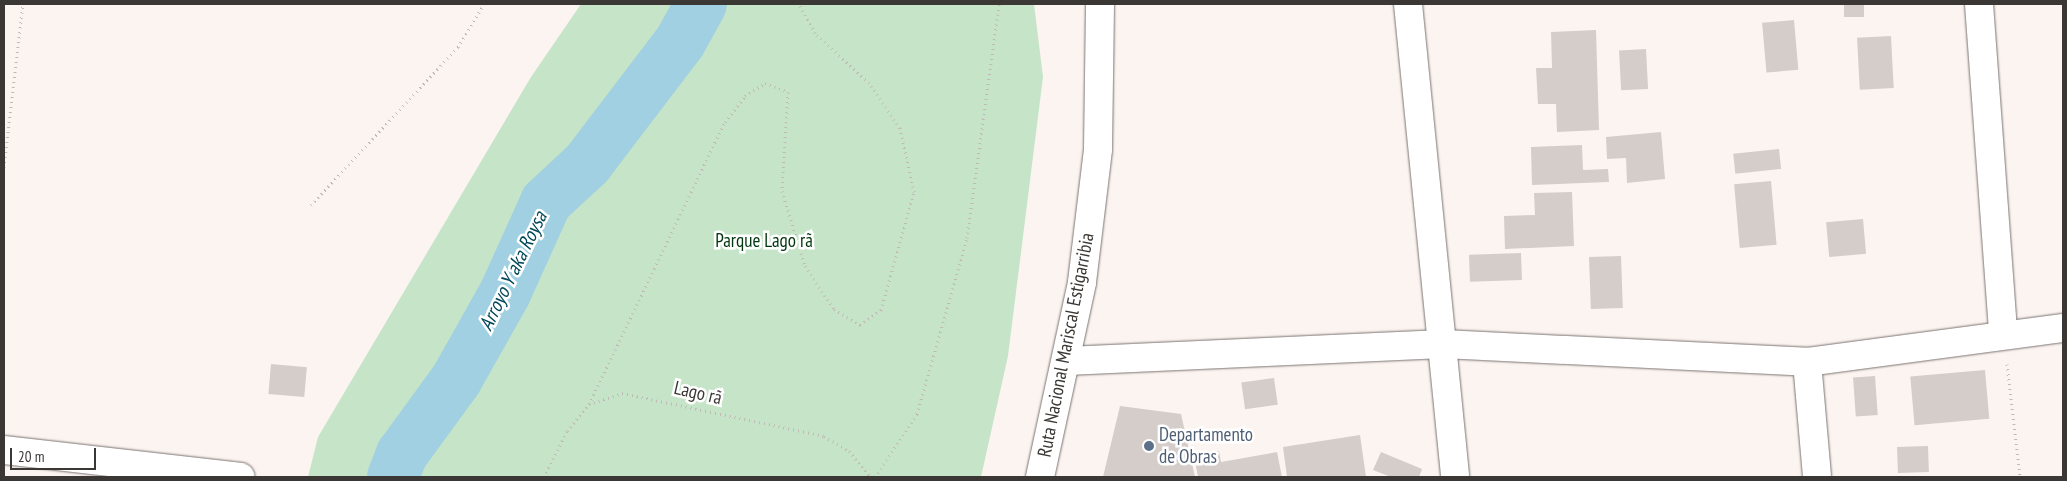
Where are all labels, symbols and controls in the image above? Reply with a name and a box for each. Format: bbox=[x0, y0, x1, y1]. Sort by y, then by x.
water label: Arroyo Y aka Roysa bbox=[474, 207, 552, 335]
park label: Parque Lago rã bbox=[715, 230, 813, 252]
street label: Ruta Nacional Mariscal Estigarribia bbox=[1033, 231, 1099, 459]
street label: Lago rã bbox=[672, 376, 724, 410]
place label: Departamento de Obras bbox=[1159, 424, 1253, 468]
scale bar bbox=[12, 438, 99, 470]
marker: Departamento de Obras bbox=[1143, 440, 1155, 452]
text: 20 m bbox=[18, 447, 44, 466]

